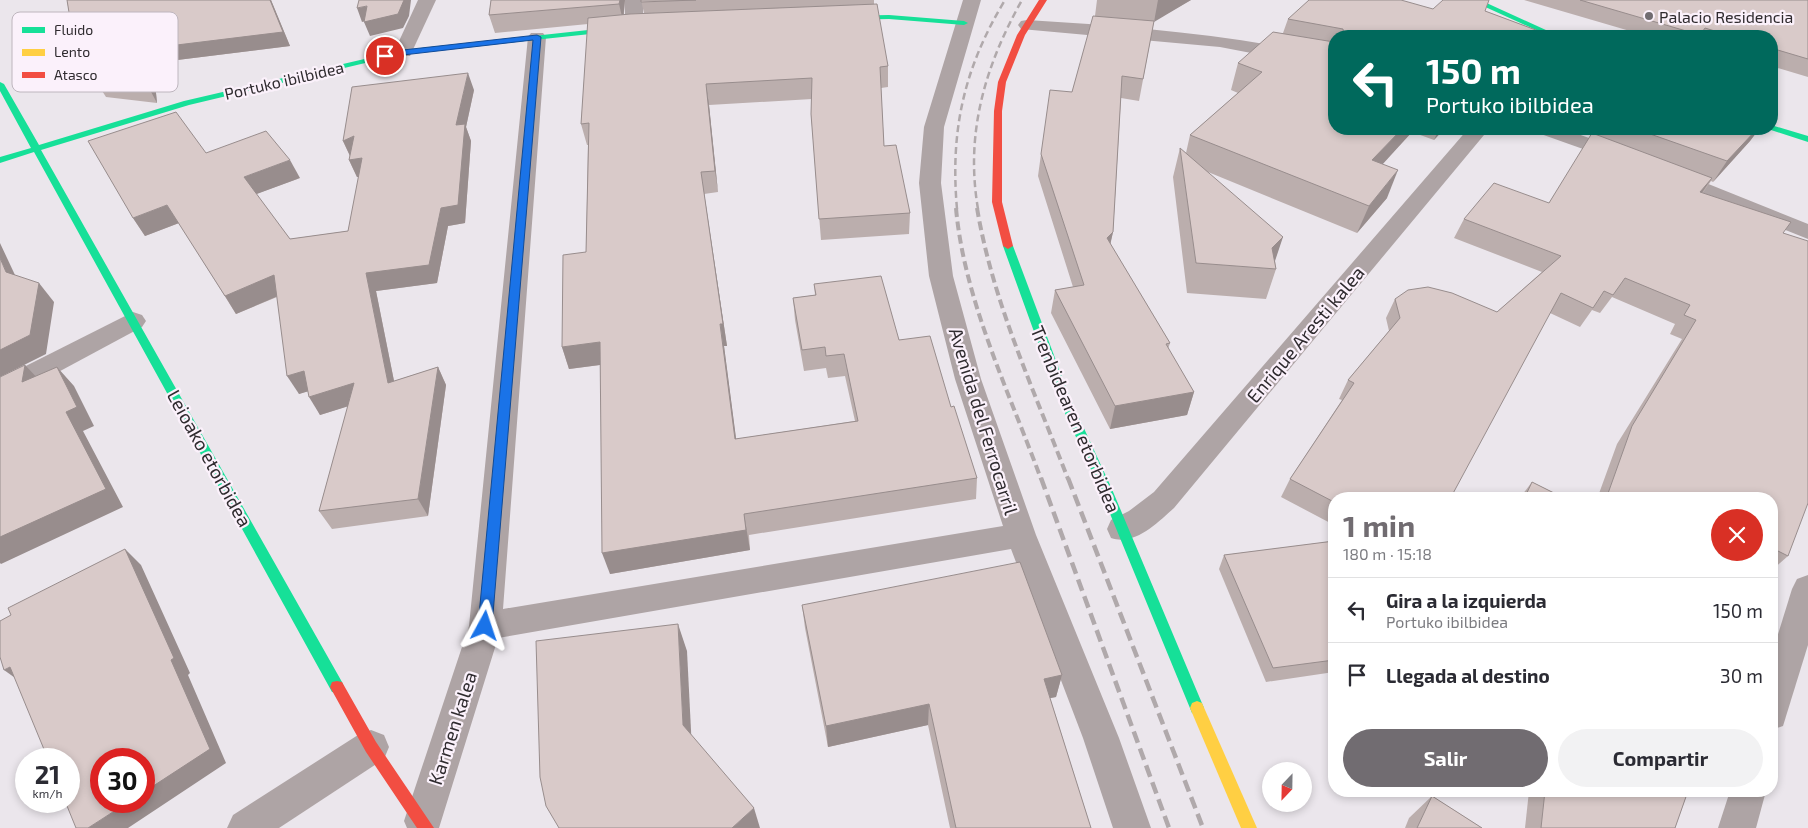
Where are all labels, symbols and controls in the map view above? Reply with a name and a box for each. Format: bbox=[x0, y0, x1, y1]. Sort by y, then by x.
place label: Palacio Residencia bbox=[1659, 7, 1793, 26]
marker: Palacio Residencia bbox=[1643, 10, 1655, 22]
legend bbox=[12, 12, 178, 92]
text: Fluido bbox=[54, 21, 93, 38]
pin bbox=[364, 35, 406, 77]
icon: arrive bbox=[371, 42, 399, 70]
text: Lento bbox=[54, 43, 90, 60]
text: 150 m bbox=[1426, 49, 1521, 91]
icon: left bbox=[1343, 50, 1408, 115]
street label: Portuko ibilbidea bbox=[222, 57, 346, 103]
text: Atasco bbox=[54, 66, 97, 83]
text: Portuko ibilbidea bbox=[1426, 91, 1594, 117]
street label: Enrique Aresti kalea bbox=[1241, 261, 1369, 407]
street label: Trenbidearen etorbidea bbox=[1026, 322, 1126, 516]
street label: Avenida del Ferrocarril bbox=[945, 325, 1024, 518]
street label: Leioako etorbidea bbox=[163, 385, 257, 531]
text: 1 min bbox=[1343, 507, 1415, 543]
button: close bbox=[1711, 509, 1763, 561]
text: 180 m · 15:18 bbox=[1343, 544, 1432, 563]
text: Gira a la izquierda bbox=[1386, 589, 1547, 612]
icon: left bbox=[1343, 596, 1371, 624]
position arrow bbox=[458, 599, 510, 651]
text: 150 m bbox=[1713, 599, 1763, 622]
text: Portuko ibilbidea bbox=[1386, 612, 1508, 631]
icon: arrive bbox=[1343, 661, 1371, 689]
text: Llegada al destino bbox=[1386, 664, 1550, 687]
text: 30 m bbox=[1720, 664, 1763, 687]
street label: Karmen kalea bbox=[423, 668, 481, 788]
button: Salir bbox=[1343, 729, 1548, 787]
button: Compartir bbox=[1558, 729, 1763, 787]
speed limit sign: 30 bbox=[90, 748, 155, 813]
text: 21 bbox=[35, 759, 60, 789]
north arrow bbox=[1262, 762, 1312, 812]
map controls bbox=[1262, 762, 1312, 812]
text: km/h bbox=[33, 786, 62, 800]

